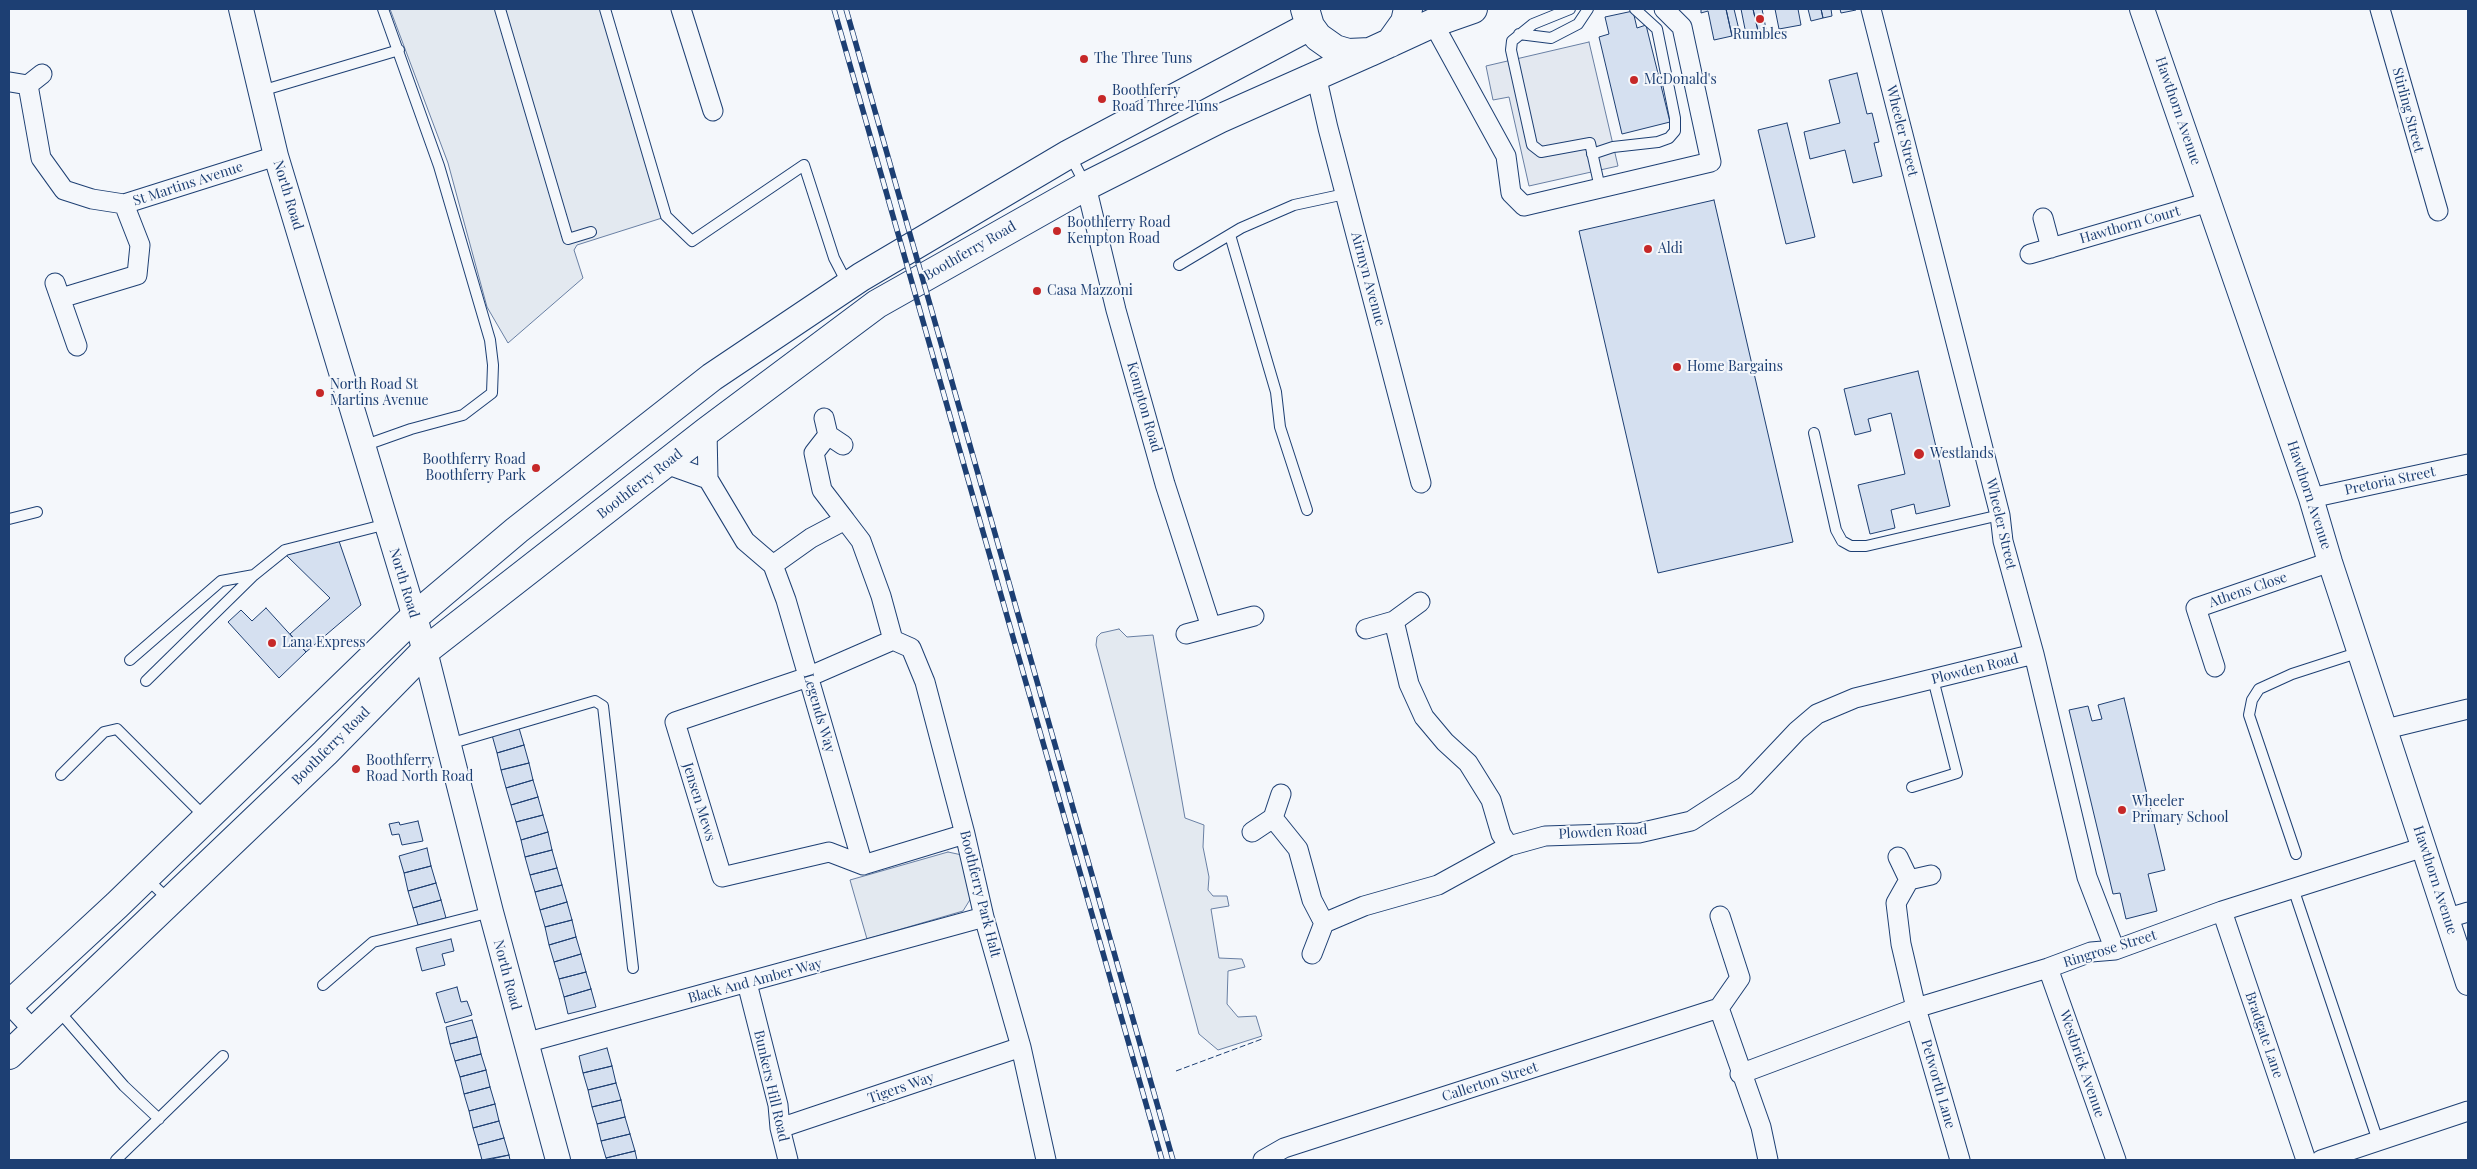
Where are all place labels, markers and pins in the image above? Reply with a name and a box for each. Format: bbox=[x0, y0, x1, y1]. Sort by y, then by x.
marker: Rumbles bbox=[1754, 13, 1766, 25]
place label: Rumbles bbox=[1733, 27, 1787, 43]
place label: The Three Tuns bbox=[1094, 51, 1192, 67]
marker: The Three Tuns bbox=[1078, 53, 1090, 65]
place label: McDonald's bbox=[1644, 72, 1717, 88]
marker: McDonald's bbox=[1628, 74, 1640, 86]
place label: Boothferry Road Three Tuns bbox=[1112, 83, 1218, 115]
marker: Boothferry Road Three Tuns bbox=[1096, 93, 1108, 105]
place label: Boothferry Road Kempton Road bbox=[1067, 215, 1171, 248]
marker: Boothferry Road Kempton Road bbox=[1051, 225, 1063, 237]
place label: Aldi bbox=[1658, 241, 1683, 257]
marker: Aldi bbox=[1642, 243, 1654, 255]
place label: Casa Mazzoni bbox=[1047, 283, 1133, 299]
marker: Casa Mazzoni bbox=[1031, 285, 1043, 297]
place label: Home Bargains bbox=[1687, 359, 1783, 375]
marker: Home Bargains bbox=[1671, 361, 1683, 373]
place label: North Road St Martins Avenue bbox=[330, 377, 429, 410]
marker: North Road St Martins Avenue bbox=[314, 387, 326, 399]
place label: Westlands bbox=[1930, 446, 1994, 462]
marker: Westlands bbox=[1912, 447, 1926, 461]
place label: Boothferry Road Boothferry Park bbox=[422, 452, 526, 484]
marker: Boothferry Road Boothferry Park bbox=[530, 462, 542, 474]
place label: Lana Express bbox=[282, 635, 365, 651]
marker: Lana Express bbox=[266, 637, 278, 649]
place label: Boothferry Road North Road bbox=[366, 753, 473, 786]
marker: Boothferry Road North Road bbox=[350, 763, 362, 775]
place label: Wheeler Primary School bbox=[2132, 794, 2229, 826]
marker: Wheeler Primary School bbox=[2116, 804, 2128, 816]

